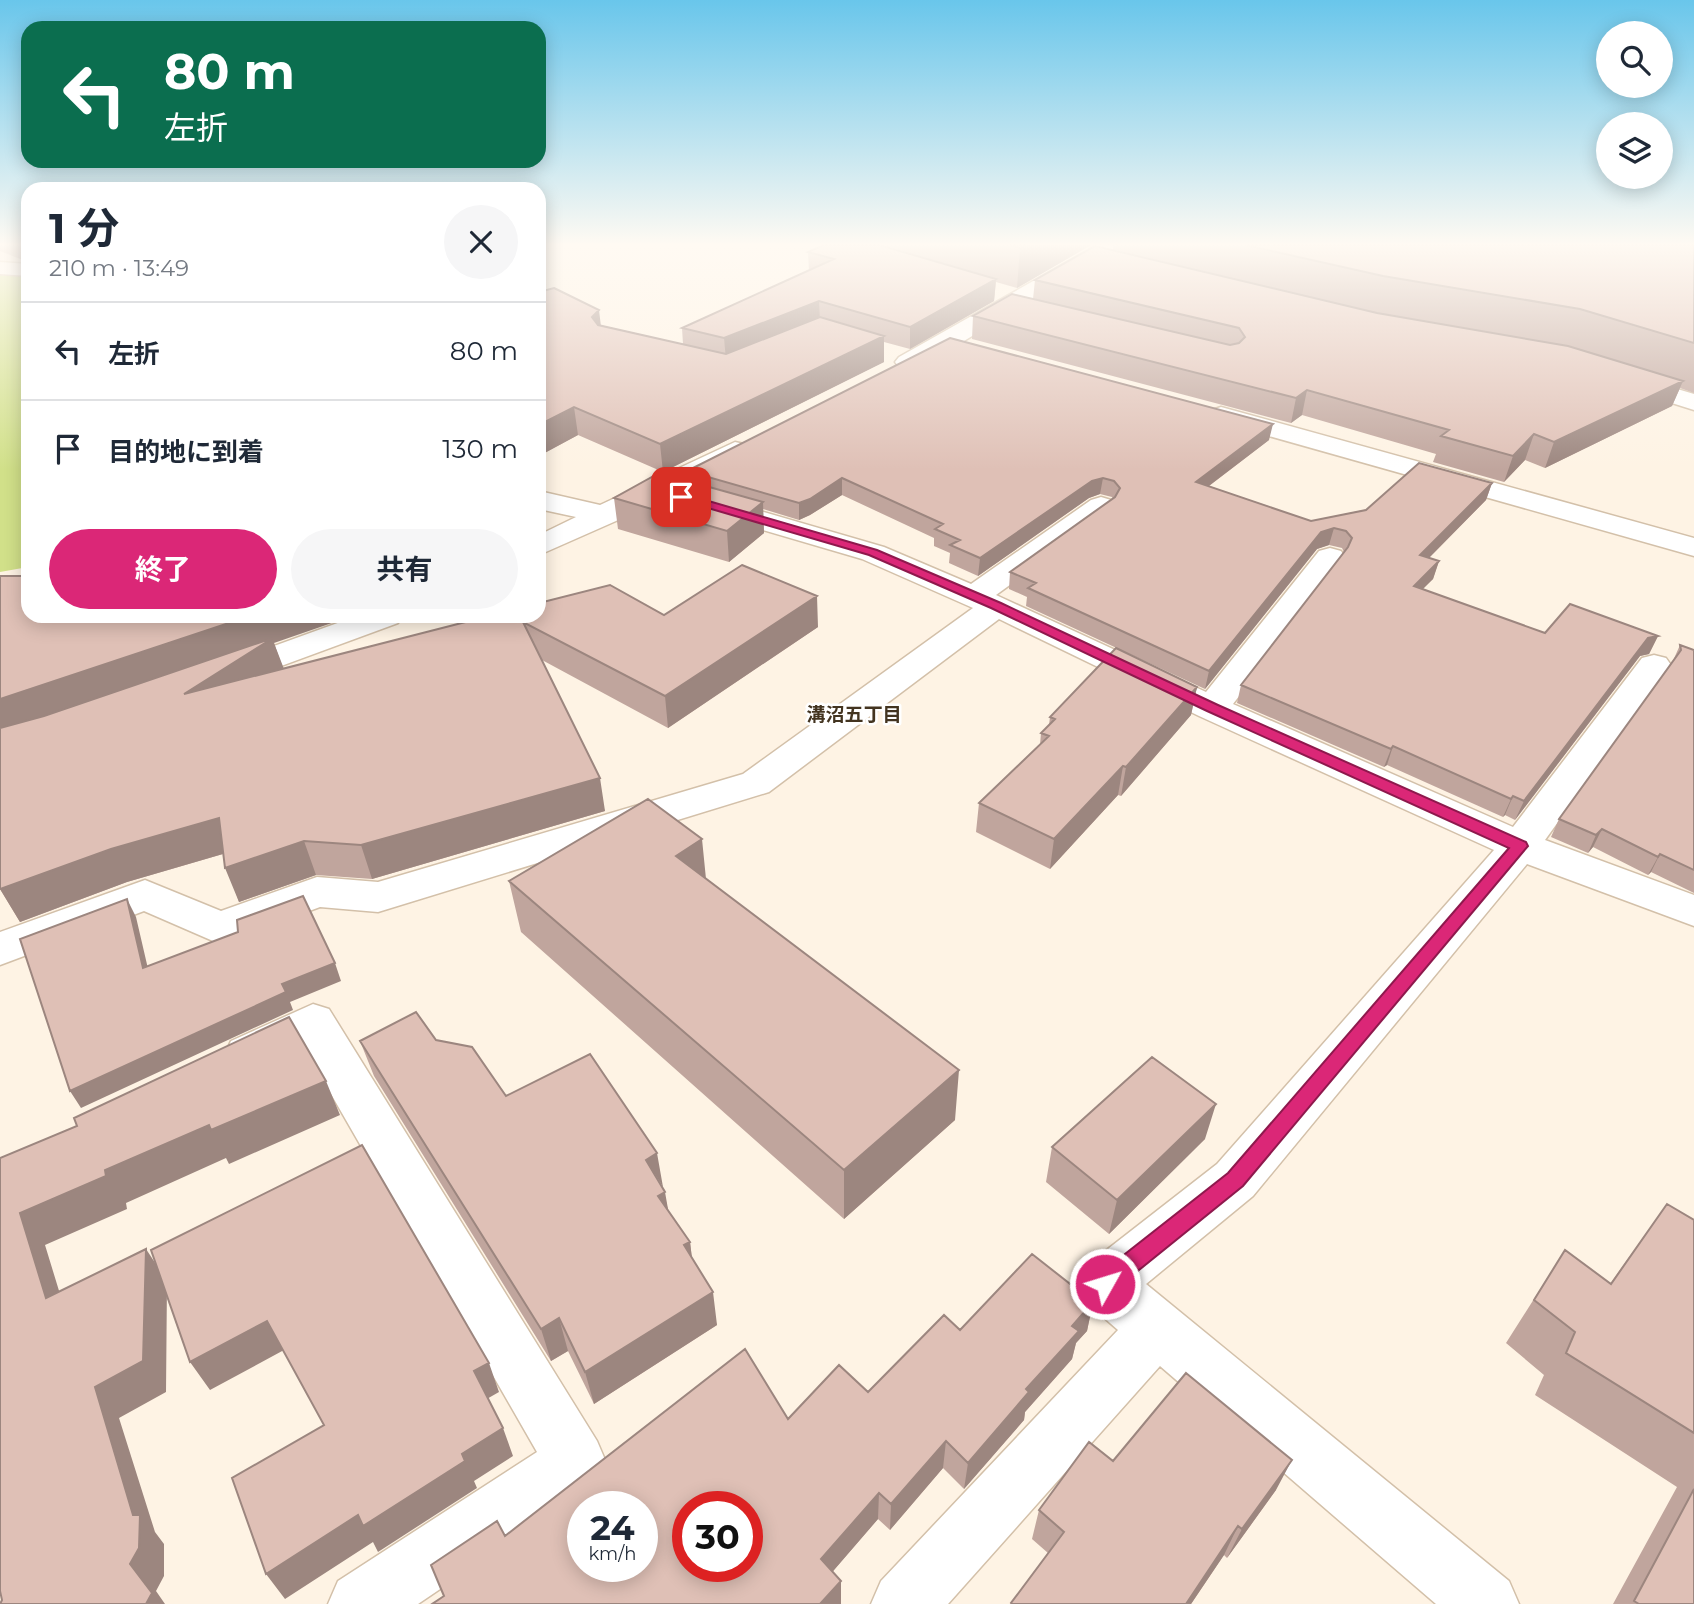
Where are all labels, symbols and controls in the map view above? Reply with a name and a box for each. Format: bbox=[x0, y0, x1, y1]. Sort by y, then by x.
map controls bbox=[1596, 21, 1673, 189]
button: search bbox=[1596, 21, 1673, 98]
text: 80 m bbox=[164, 42, 295, 101]
icon: left bbox=[49, 49, 140, 140]
text: 左折 bbox=[164, 108, 228, 147]
button: layers bbox=[1596, 112, 1673, 189]
text: 1 分 bbox=[49, 202, 119, 254]
button: close bbox=[444, 205, 518, 279]
text: 210 m · 13:49 bbox=[49, 254, 189, 282]
icon: left bbox=[49, 332, 87, 370]
text: 80 m bbox=[450, 335, 518, 367]
text: 左折 bbox=[108, 338, 160, 370]
icon: arrive bbox=[49, 430, 87, 468]
text: 130 m bbox=[442, 433, 518, 465]
text: 目的地に到着 bbox=[108, 436, 264, 468]
pin bbox=[651, 467, 711, 527]
icon: arrive bbox=[662, 478, 700, 516]
button: 終了 bbox=[49, 529, 277, 609]
button: 共有 bbox=[291, 529, 518, 609]
district label: 溝沼五丁目 bbox=[806, 703, 902, 726]
position arrow bbox=[1068, 1247, 1142, 1321]
speed limit sign: 30 bbox=[672, 1491, 763, 1582]
text: 24 bbox=[590, 1506, 635, 1549]
text: km/h bbox=[588, 1543, 637, 1565]

